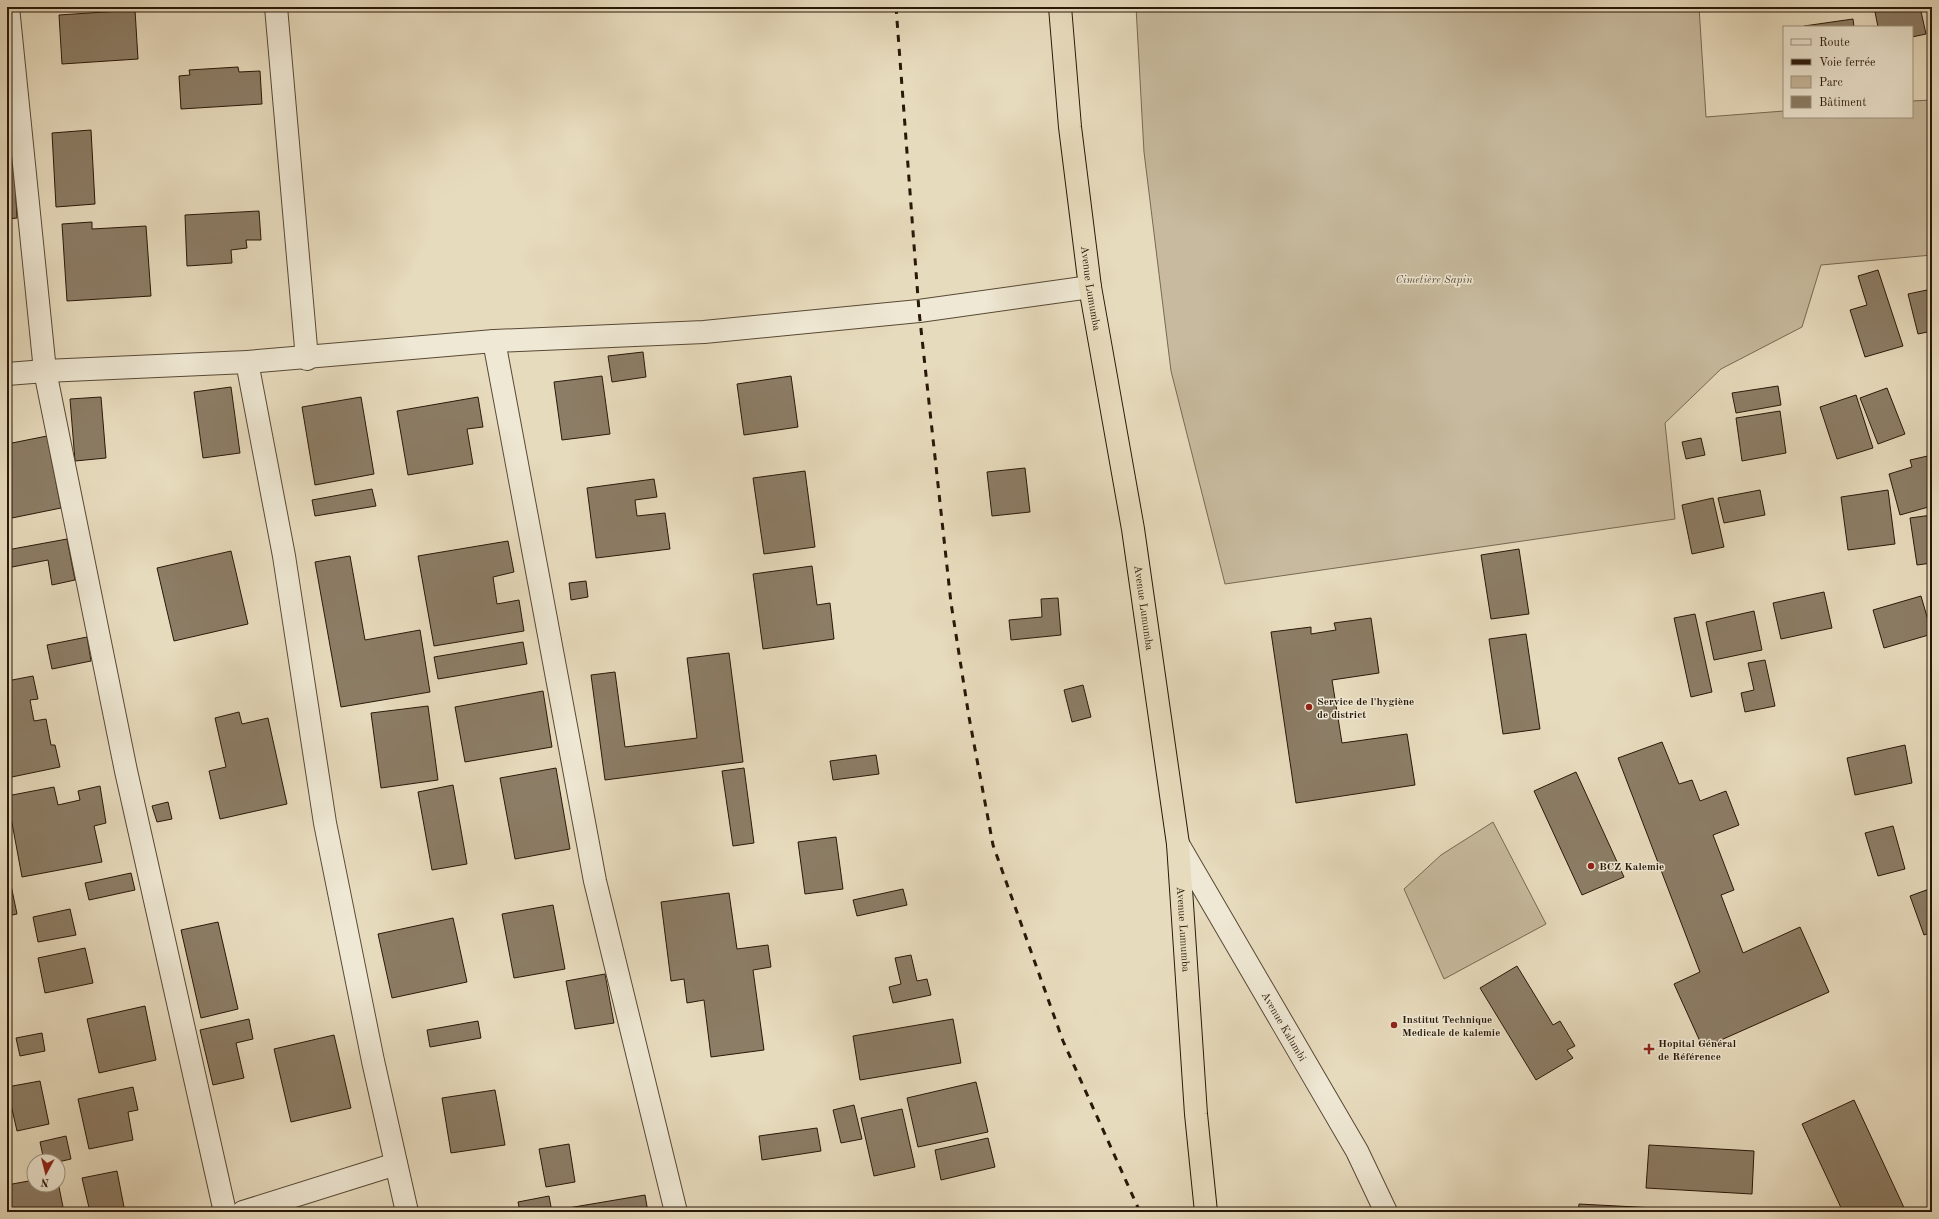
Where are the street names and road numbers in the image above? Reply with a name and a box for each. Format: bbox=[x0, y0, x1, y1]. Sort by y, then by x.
street label: Avenue Lumumba bbox=[1078, 245, 1102, 332]
street label: Avenue Lumumba bbox=[1131, 565, 1154, 652]
street label: Avenue Lumumba bbox=[1174, 886, 1191, 973]
street label: Avenue Kalumbi bbox=[1259, 991, 1307, 1064]

